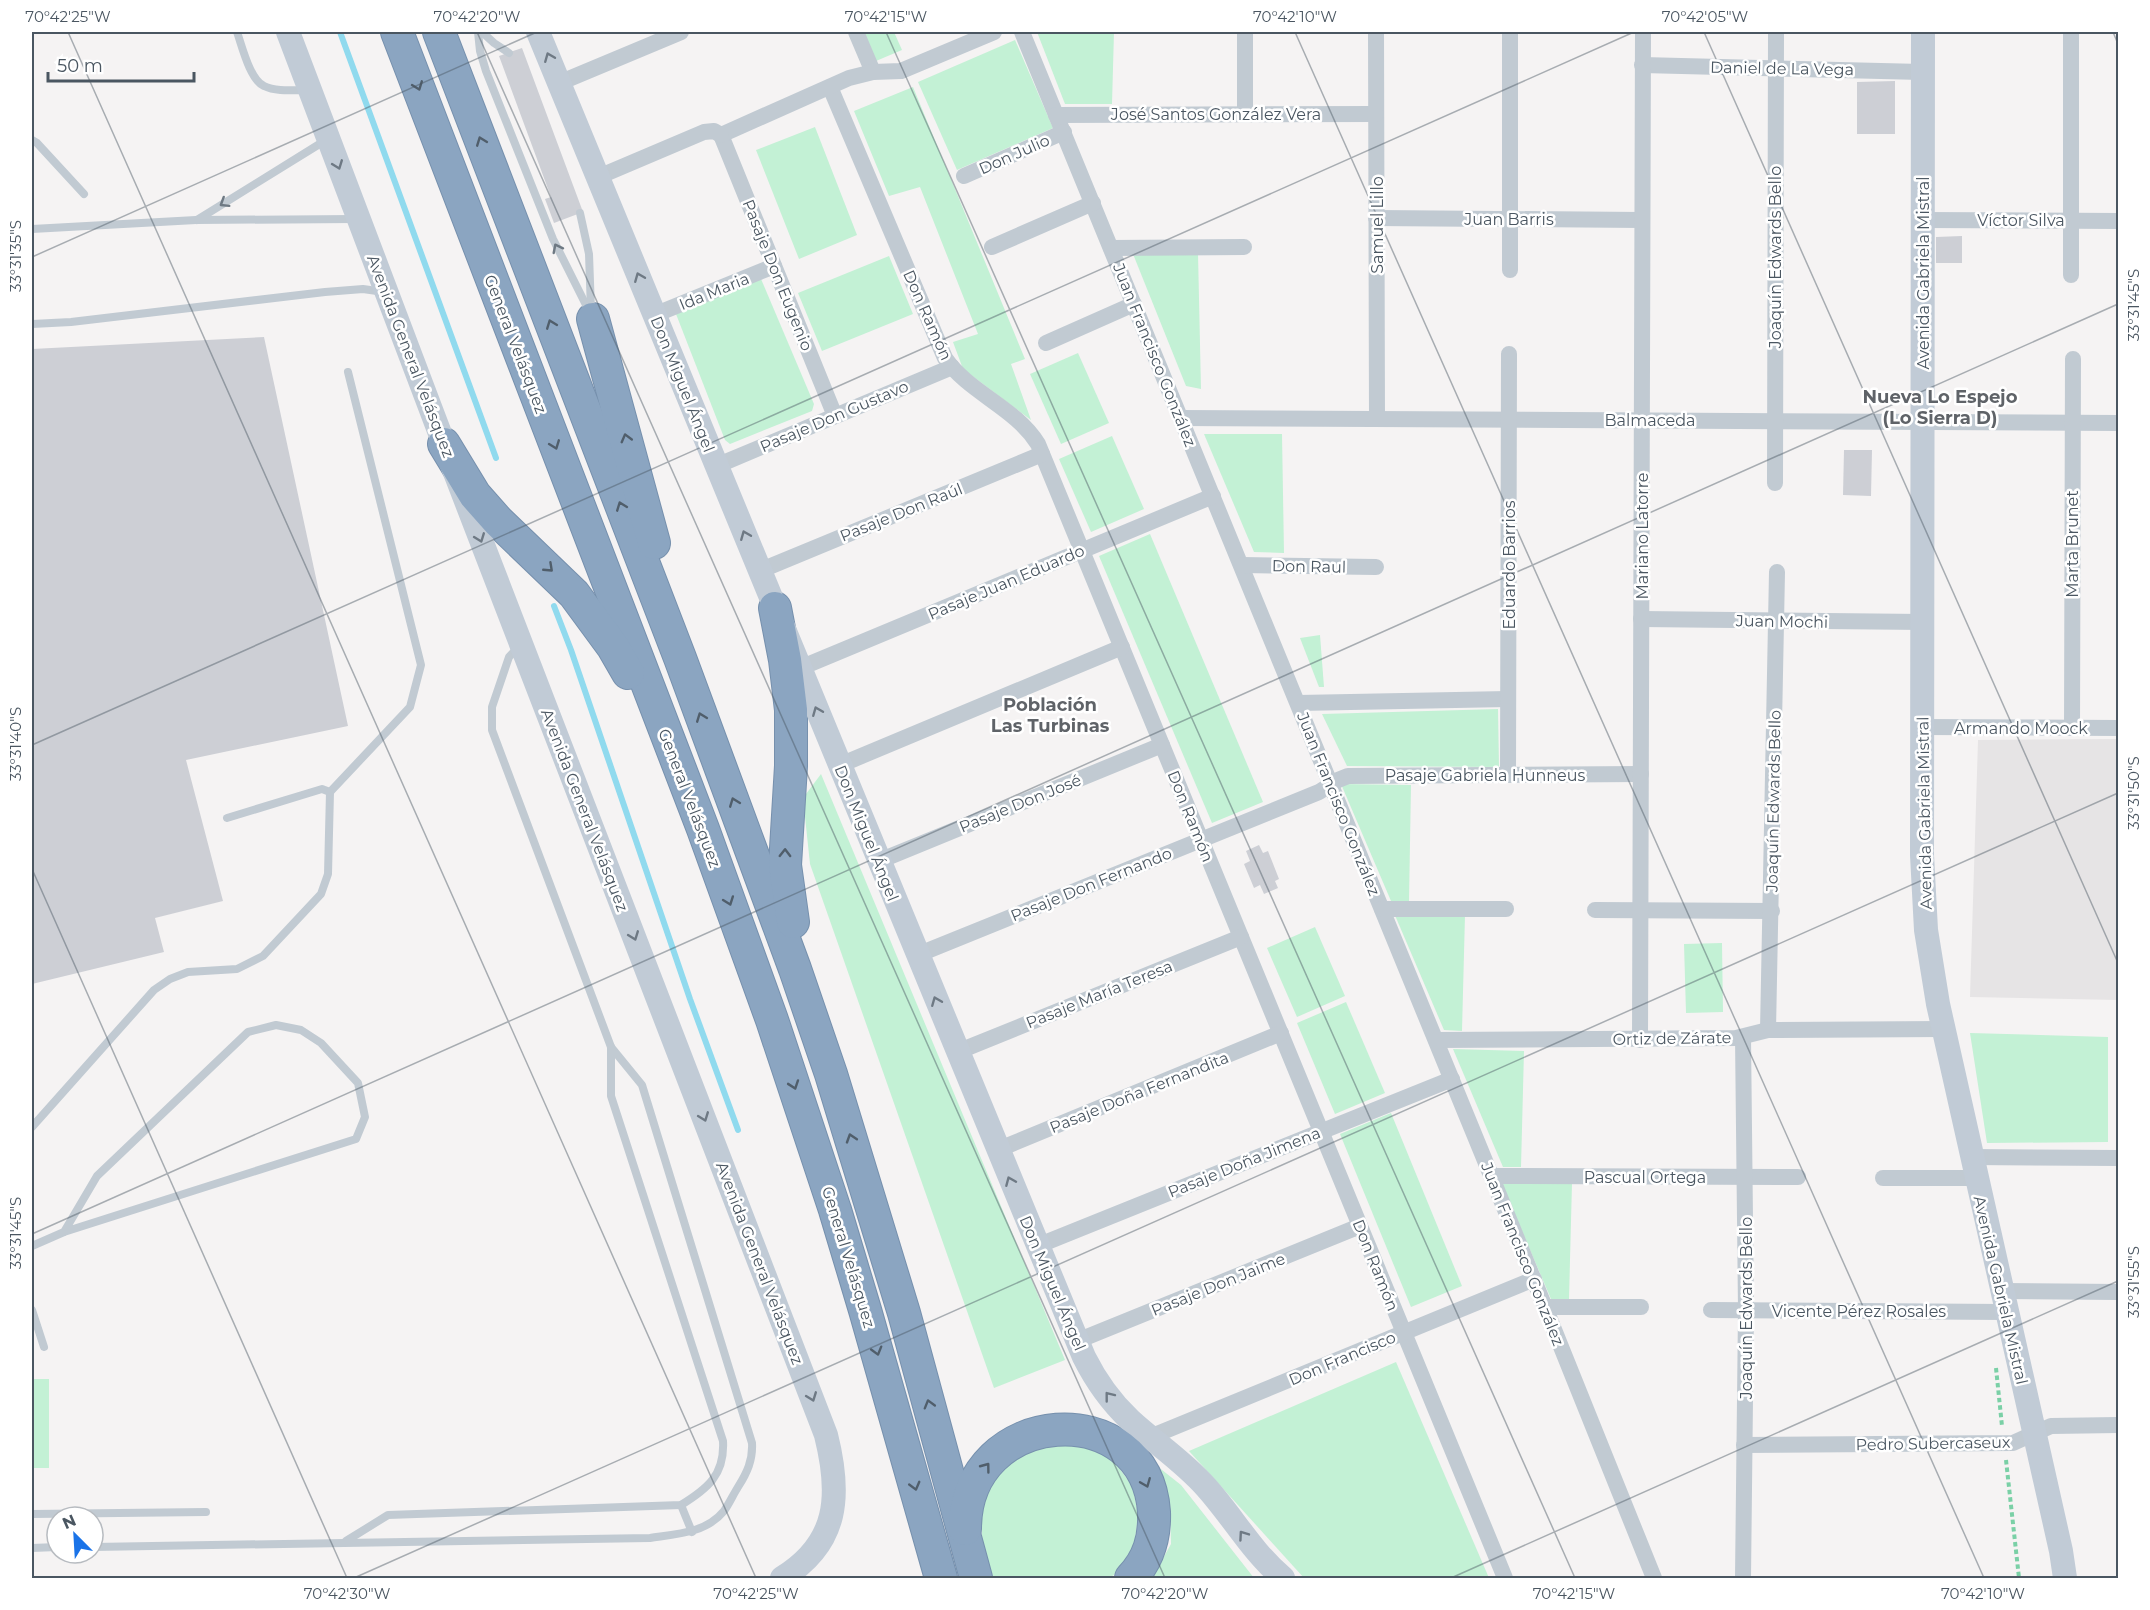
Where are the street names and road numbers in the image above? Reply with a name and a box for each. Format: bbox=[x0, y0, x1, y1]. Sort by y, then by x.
street label: Daniel de La Vega bbox=[1710, 58, 1854, 79]
street label: José Santos González Vera bbox=[1110, 105, 1321, 124]
street label: Don Julio bbox=[976, 130, 1053, 179]
street label: Joaquín Edwards Bello bbox=[1766, 166, 1785, 349]
street label: Samuel Lillo bbox=[1368, 176, 1387, 274]
street label: Avenida Gabriela Mistral bbox=[1914, 177, 1933, 370]
street label: Pasaje Don Eugenio bbox=[738, 197, 817, 354]
street label: Juan Barris bbox=[1463, 210, 1554, 229]
street label: Víctor Silva bbox=[1977, 211, 2065, 230]
street label: Avenida General Velásquez bbox=[363, 252, 458, 460]
street label: Juan Francisco González bbox=[1109, 260, 1200, 450]
street label: Don Ramón bbox=[899, 267, 956, 363]
street label: Ida Maria bbox=[676, 269, 752, 314]
street label: General Velásquez bbox=[480, 272, 551, 416]
street label: Don Miguel Ángel bbox=[647, 313, 718, 455]
street label: Pasaje Don Gustavo bbox=[757, 377, 911, 456]
street label: Balmaceda bbox=[1604, 411, 1696, 430]
street label: Mariano Latorre bbox=[1633, 472, 1652, 600]
street label: Pasaje Don Raúl bbox=[837, 479, 965, 546]
street label: Marta Brunet bbox=[2063, 490, 2082, 598]
street label: Eduardo Barrios bbox=[1500, 500, 1519, 630]
street label: Pasaje Juan Eduardo bbox=[925, 541, 1087, 624]
street label: Don Raul bbox=[1272, 556, 1346, 577]
street label: Juan Mochi bbox=[1735, 611, 1828, 632]
street label: Avenida General Velásquez bbox=[537, 706, 632, 914]
street label: Juan Francisco González bbox=[1293, 709, 1384, 899]
street label: Joaquín Edwards Bello bbox=[1762, 710, 1785, 893]
street label: Avenida Gabriela Mistral bbox=[1913, 716, 1936, 910]
street label: Armando Moock bbox=[1954, 719, 2088, 738]
street label: General Velásquez bbox=[654, 726, 725, 870]
street label: Don Miguel Ángel bbox=[831, 762, 902, 904]
street label: Pasaje Gabriela Hunneus bbox=[1385, 766, 1586, 785]
street label: Don Ramón bbox=[1164, 768, 1218, 865]
street label: Pasaje Don José bbox=[956, 770, 1084, 837]
street label: Pasaje Don Fernando bbox=[1008, 843, 1175, 926]
street label: Pasaje María Teresa bbox=[1023, 956, 1175, 1033]
street label: Ortiz de Zárate bbox=[1612, 1028, 1732, 1049]
street label: Pasaje Doña Fernandita bbox=[1047, 1048, 1231, 1137]
street label: Pasaje Doña Jimena bbox=[1165, 1123, 1323, 1202]
street label: Avenida General Velásquez bbox=[712, 1159, 807, 1367]
street label: Juan Francisco González bbox=[1477, 1159, 1568, 1349]
street label: Pascual Ortega bbox=[1584, 1168, 1706, 1187]
street label: General Velásquez bbox=[818, 1184, 879, 1330]
street label: Avenida Gabriela Mistral bbox=[1970, 1194, 2031, 1386]
street label: Don Miguel Ángel bbox=[1015, 1213, 1090, 1354]
street label: Don Ramón bbox=[1349, 1217, 1403, 1314]
street label: Joaquín Edwards Bello bbox=[1737, 1217, 1756, 1400]
street label: Pasaje Don Jaime bbox=[1148, 1249, 1288, 1320]
street label: Vicente Pérez Rosales bbox=[1772, 1302, 1946, 1321]
street label: Don Francisco bbox=[1286, 1327, 1398, 1390]
street label: Pedro Subercaseux bbox=[1855, 1433, 2011, 1454]

